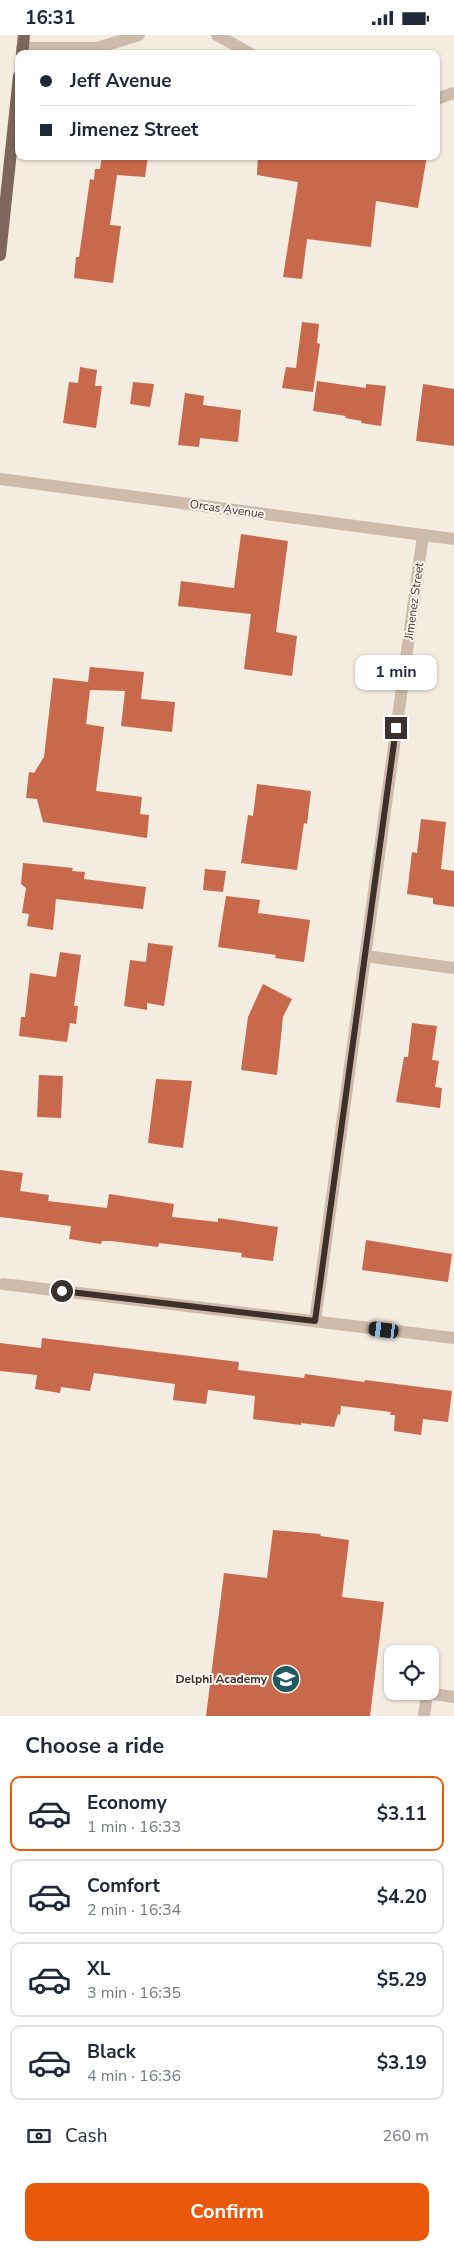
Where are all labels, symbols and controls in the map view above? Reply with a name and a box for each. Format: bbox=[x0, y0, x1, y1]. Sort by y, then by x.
text: 16:31 bbox=[25, 5, 75, 31]
text: Jeff Avenue bbox=[70, 68, 172, 94]
text: Jimenez Street bbox=[70, 117, 198, 143]
street label: Orcas Avenue bbox=[189, 496, 265, 522]
street label: Jimenez Street bbox=[401, 561, 427, 642]
callout: 1 min bbox=[355, 655, 437, 691]
text: 1 min bbox=[375, 661, 417, 683]
route end bbox=[385, 717, 407, 739]
route start bbox=[51, 1280, 73, 1302]
car bbox=[368, 1321, 399, 1339]
map controls bbox=[384, 1645, 439, 1700]
button: locate bbox=[384, 1645, 439, 1700]
school or university icon: Delphi Academy bbox=[271, 1664, 301, 1694]
place label: Delphi Academy bbox=[175, 1671, 268, 1687]
text: Choose a ride bbox=[25, 1731, 164, 1761]
text: Economy bbox=[87, 1790, 167, 1816]
icon: car bbox=[27, 1791, 72, 1836]
text: $3.11 bbox=[377, 1801, 427, 1827]
text: 1 min · 16:33 bbox=[87, 1816, 181, 1838]
text: Comfort bbox=[87, 1873, 160, 1899]
icon: car bbox=[27, 1874, 72, 1919]
text: $4.20 bbox=[377, 1884, 427, 1910]
text: 2 min · 16:34 bbox=[87, 1899, 181, 1921]
text: XL bbox=[87, 1956, 110, 1982]
icon: car bbox=[27, 1957, 72, 2002]
text: $5.29 bbox=[377, 1967, 427, 1993]
text: 3 min · 16:35 bbox=[87, 1982, 181, 2004]
text: Black bbox=[87, 2039, 136, 2065]
icon: car bbox=[27, 2040, 72, 2085]
text: $3.19 bbox=[377, 2050, 427, 2076]
text: 4 min · 16:36 bbox=[87, 2065, 181, 2087]
icon: cash bbox=[25, 2122, 53, 2150]
text: Cash bbox=[65, 2123, 107, 2149]
text: 260 m bbox=[382, 2125, 429, 2147]
button: Confirm bbox=[25, 2183, 429, 2241]

